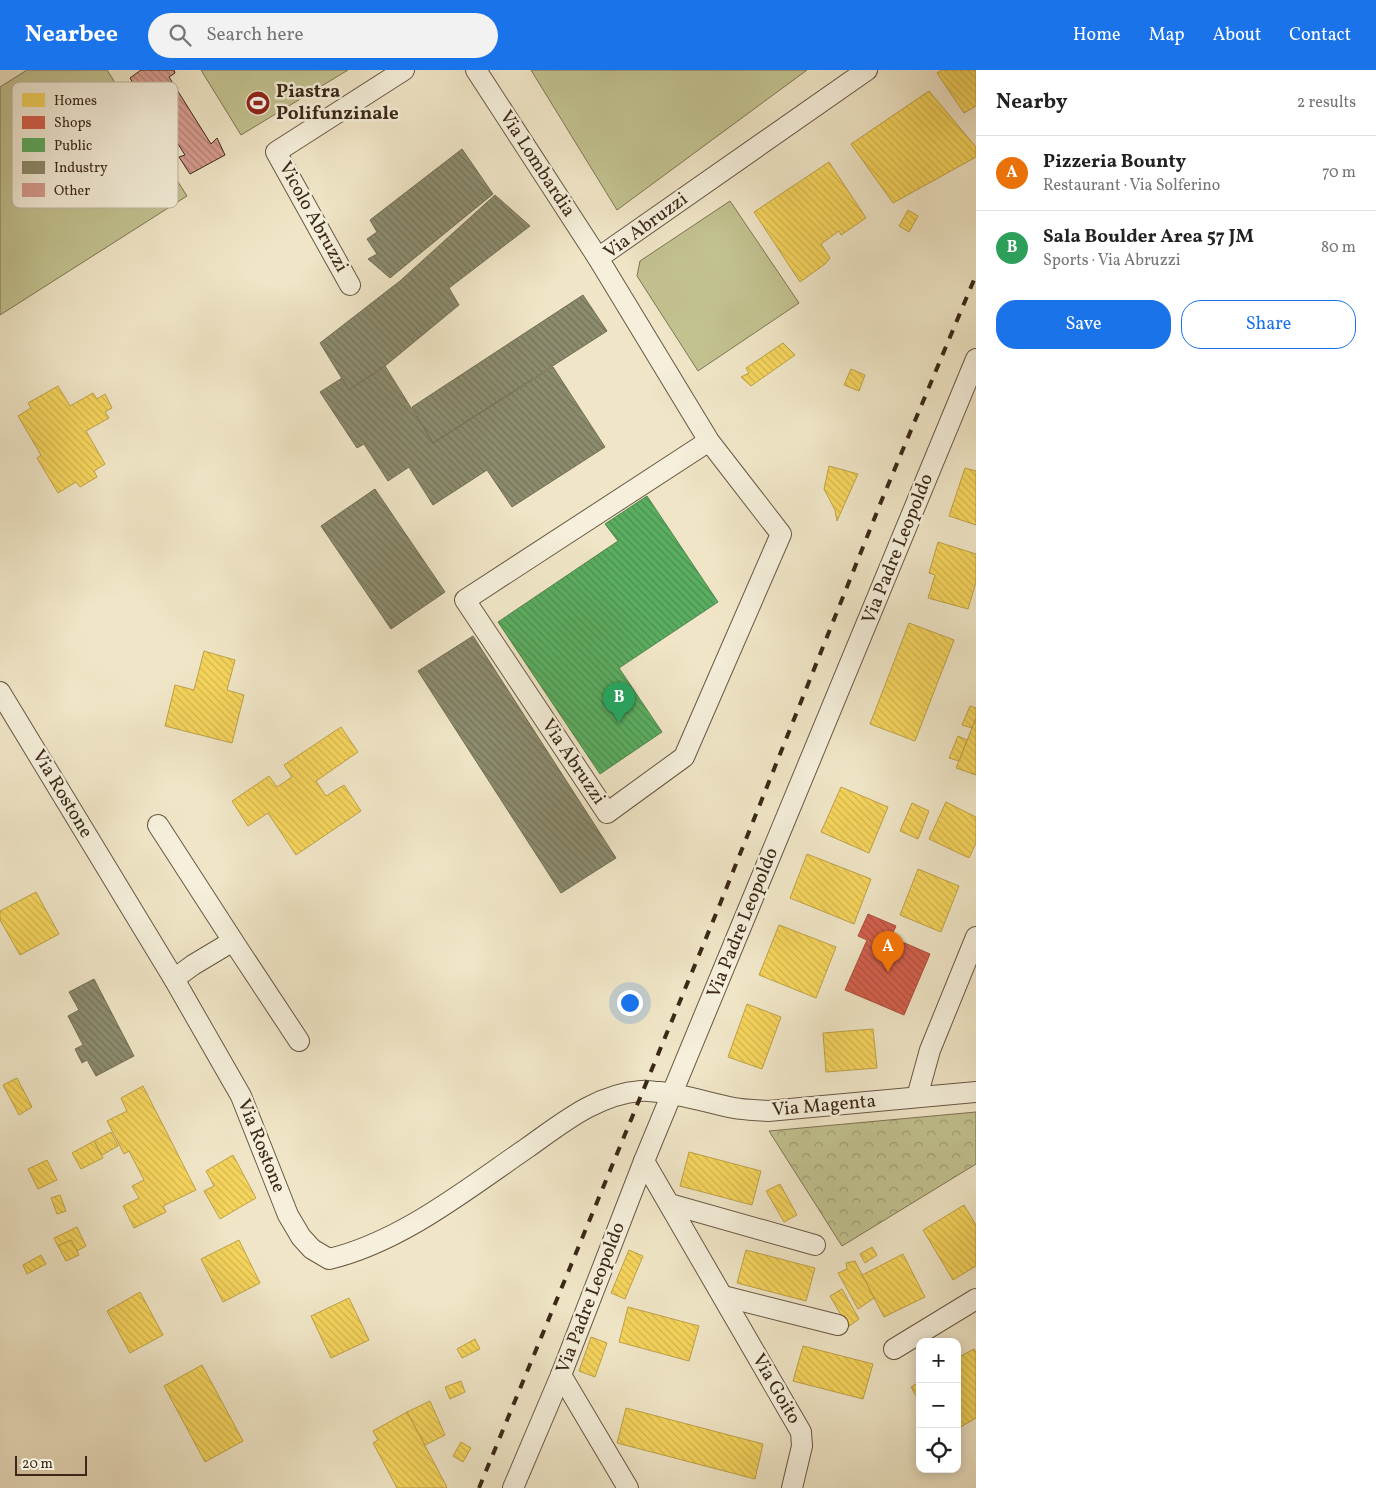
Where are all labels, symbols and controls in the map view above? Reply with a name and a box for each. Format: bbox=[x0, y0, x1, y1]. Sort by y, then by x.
search box bbox=[148, 13, 498, 58]
text: Nearbee bbox=[25, 18, 118, 52]
icon: search bbox=[166, 21, 194, 49]
text: Search here bbox=[206, 22, 303, 48]
text: Home bbox=[1073, 23, 1121, 48]
text: Map bbox=[1149, 23, 1185, 48]
text: About bbox=[1213, 23, 1261, 48]
text: Contact bbox=[1289, 23, 1351, 48]
place label: Piastra Polifunzinale bbox=[276, 79, 399, 127]
legend bbox=[12, 82, 178, 208]
text: Nearby bbox=[996, 88, 1067, 117]
sports icon: Piastra Polifunzinale bbox=[245, 90, 271, 116]
text: Homes bbox=[54, 92, 97, 111]
text: 2 results bbox=[1297, 92, 1356, 114]
street label: Via Lombardia bbox=[493, 106, 581, 222]
text: Shops bbox=[54, 114, 92, 133]
text: Public bbox=[54, 137, 92, 156]
text: Pizzeria Bounty bbox=[1043, 149, 1186, 175]
street label: Vicolo Abruzzi bbox=[272, 157, 354, 277]
text: Industry bbox=[54, 159, 108, 178]
text: A bbox=[1006, 162, 1018, 184]
text: 70 m bbox=[1322, 162, 1356, 184]
text: Restaurant · Via Solferino bbox=[1043, 175, 1220, 197]
text: Other bbox=[54, 182, 90, 201]
street label: Via Abruzzi bbox=[599, 186, 694, 265]
text: Sala Boulder Area 57 JM bbox=[1043, 224, 1254, 250]
text: B bbox=[1007, 237, 1017, 259]
text: 80 m bbox=[1321, 237, 1356, 259]
text: Sports · Via Abruzzi bbox=[1043, 250, 1181, 272]
button: Save bbox=[996, 300, 1171, 349]
button: Share bbox=[1181, 300, 1356, 349]
street label: Via Padre Leopoldo bbox=[856, 470, 940, 628]
pin: B bbox=[603, 682, 635, 723]
street label: Via Abruzzi bbox=[535, 714, 611, 810]
street label: Via Rostone bbox=[25, 745, 99, 843]
street label: Via Padre Leopoldo bbox=[701, 844, 785, 1002]
pin: A bbox=[872, 931, 904, 972]
your location bbox=[617, 990, 643, 1016]
street label: Via Magenta bbox=[771, 1088, 877, 1124]
street label: Via Rostone bbox=[230, 1095, 292, 1197]
street label: Via Padre Leopoldo bbox=[550, 1219, 632, 1377]
map controls bbox=[916, 1338, 961, 1473]
button: + bbox=[916, 1338, 961, 1383]
street label: Via Goito bbox=[745, 1349, 807, 1429]
button: − bbox=[916, 1383, 961, 1428]
button: locate bbox=[916, 1428, 961, 1473]
scale bar bbox=[15, 1453, 88, 1476]
text: 20 m bbox=[22, 1455, 53, 1474]

